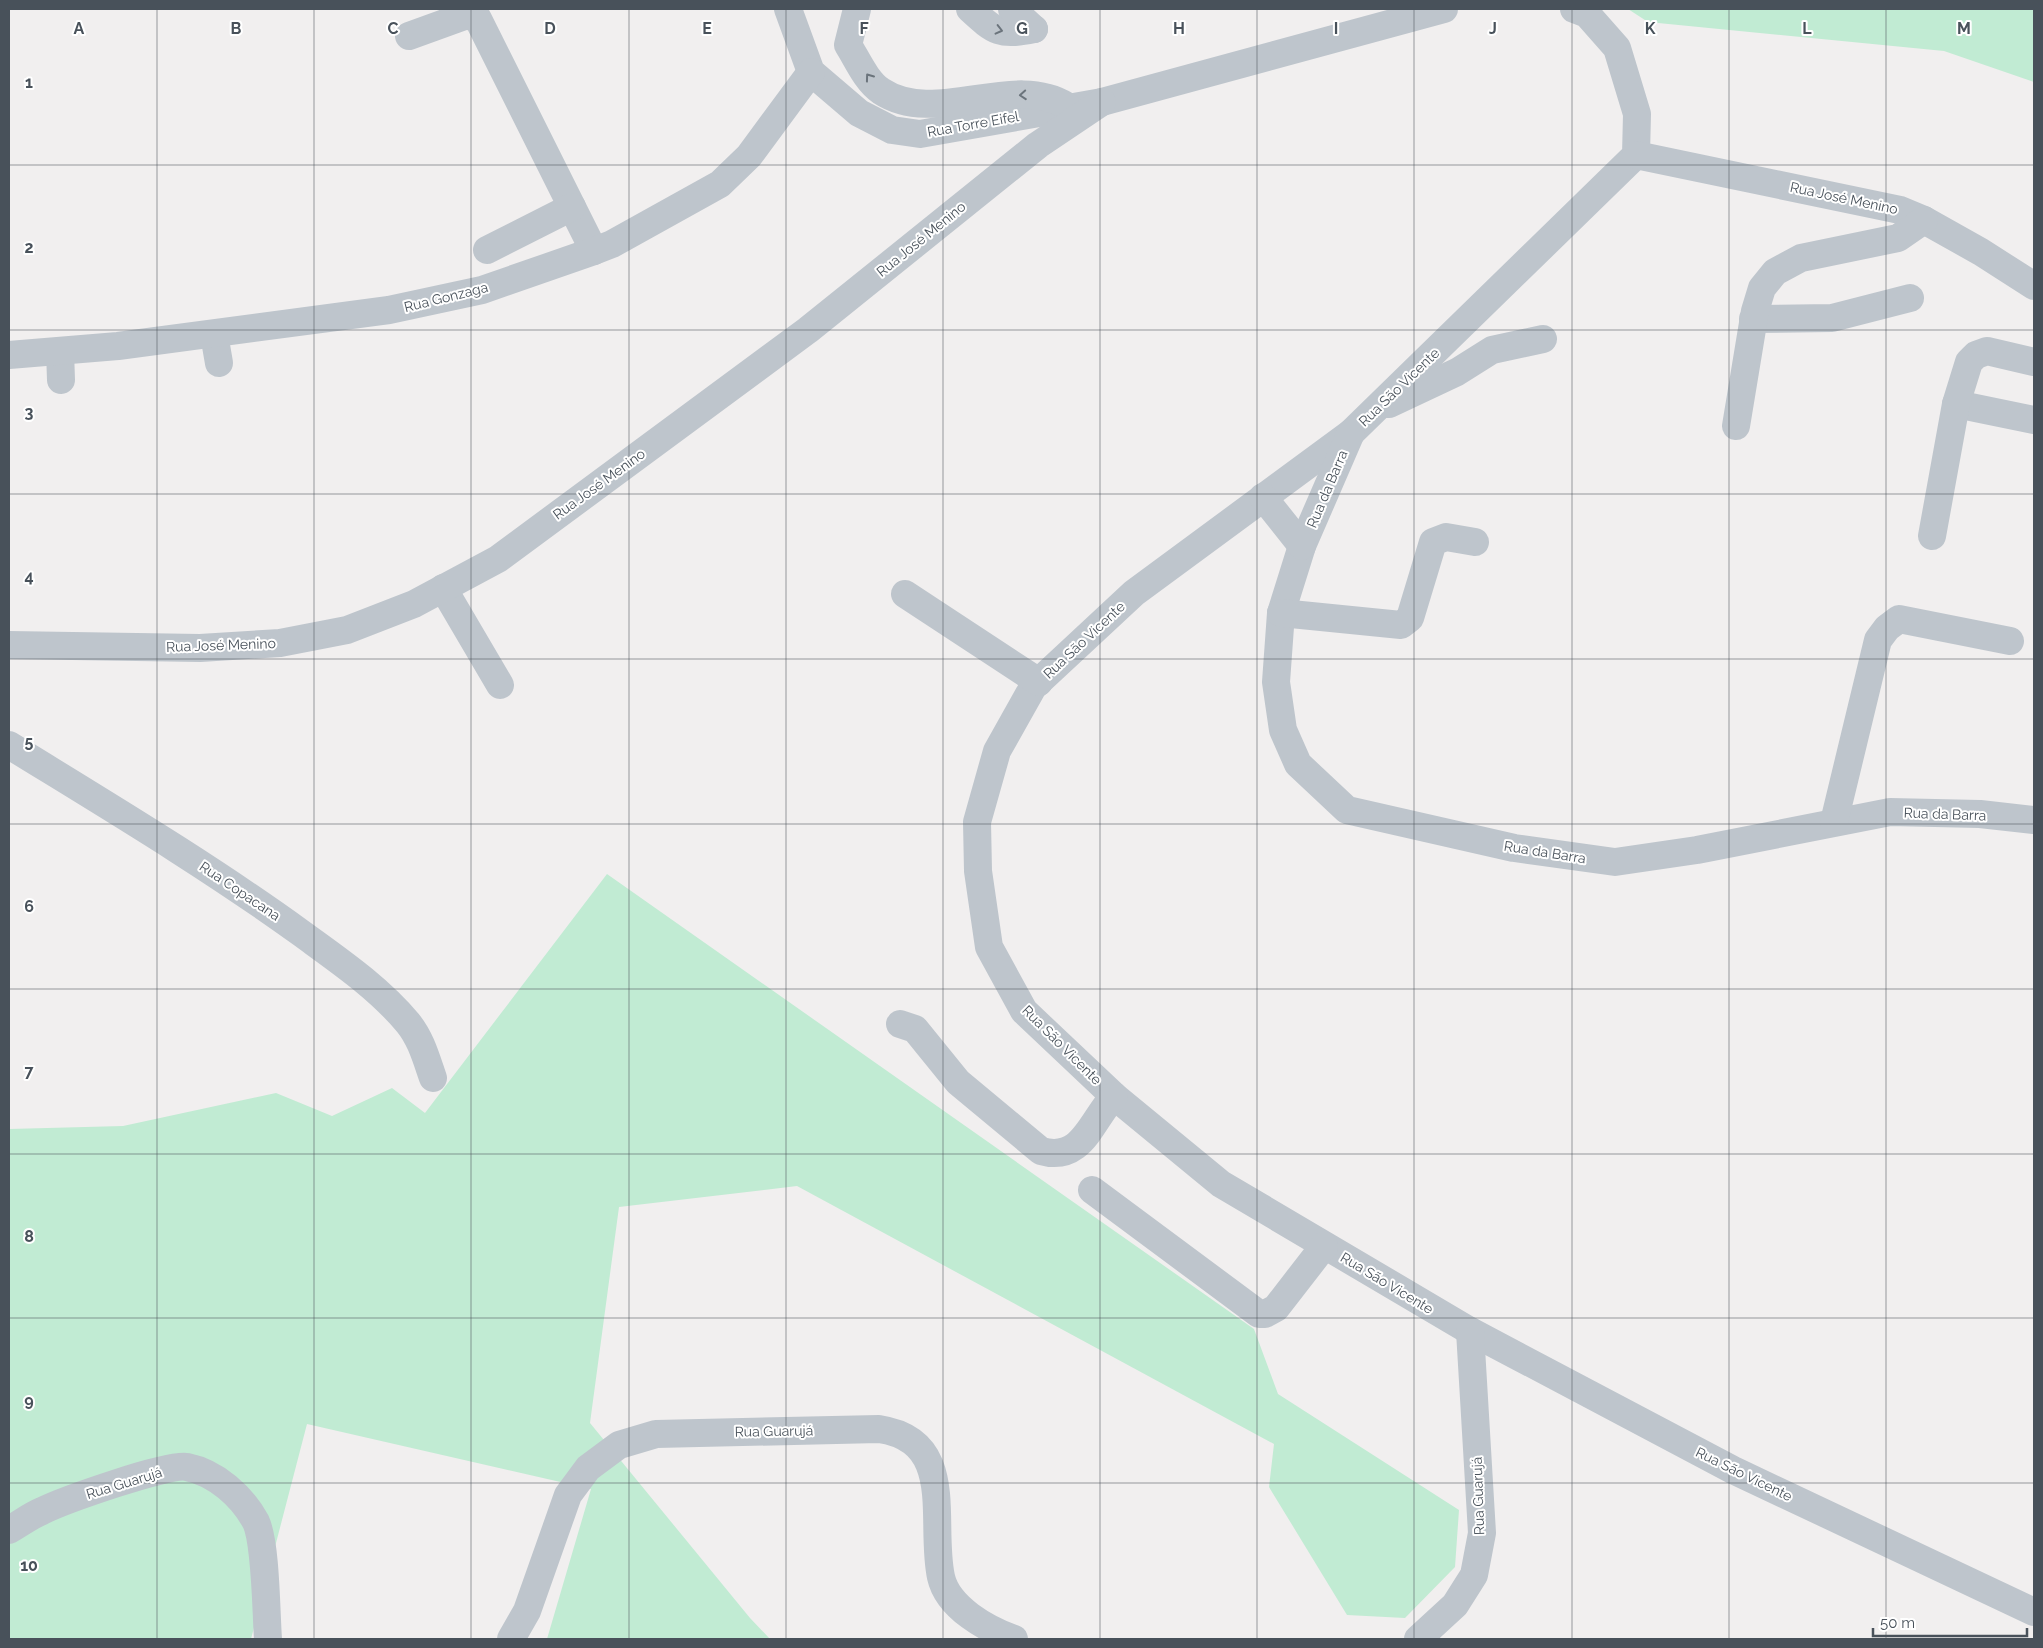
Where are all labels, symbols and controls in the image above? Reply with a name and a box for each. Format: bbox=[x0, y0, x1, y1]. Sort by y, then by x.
text: A bbox=[74, 19, 85, 38]
text: B bbox=[231, 19, 242, 38]
text: C bbox=[388, 19, 399, 38]
text: D bbox=[544, 19, 556, 38]
text: E bbox=[702, 19, 712, 38]
text: F bbox=[859, 19, 869, 38]
text: G bbox=[1016, 19, 1028, 38]
text: H bbox=[1173, 19, 1185, 38]
text: I bbox=[1334, 19, 1338, 38]
text: J bbox=[1489, 19, 1497, 38]
text: K bbox=[1645, 19, 1656, 38]
text: L bbox=[1802, 19, 1812, 38]
text: M bbox=[1957, 19, 1971, 38]
one-way arrow bbox=[994, 24, 1003, 35]
text: 1 bbox=[25, 73, 33, 92]
one-way arrow bbox=[867, 74, 875, 83]
one-way arrow bbox=[1019, 89, 1027, 100]
street label: Rua Torre Eifel bbox=[926, 108, 1020, 140]
street label: Rua José Menino bbox=[1789, 179, 1899, 217]
street label: Rua José Menino bbox=[873, 198, 969, 280]
text: 2 bbox=[24, 238, 34, 257]
street label: Rua Gonzaga bbox=[402, 279, 490, 315]
street label: Rua São Vicente bbox=[1356, 345, 1442, 429]
text: 3 bbox=[25, 403, 34, 422]
street label: Rua José Menino bbox=[550, 445, 648, 523]
street label: Rua da Barra bbox=[1303, 448, 1351, 530]
text: 4 bbox=[24, 567, 34, 586]
street label: Rua São Vicente bbox=[1040, 598, 1128, 682]
street label: Rua José Menino bbox=[166, 635, 276, 655]
text: 5 bbox=[25, 732, 34, 751]
street label: Rua da Barra bbox=[1903, 805, 1987, 823]
street label: Rua da Barra bbox=[1503, 838, 1587, 866]
street label: Rua Copacana bbox=[197, 858, 283, 924]
text: 6 bbox=[24, 897, 34, 916]
street label: Rua São Vicente bbox=[1019, 1002, 1105, 1088]
text: 7 bbox=[25, 1062, 34, 1081]
text: 8 bbox=[24, 1227, 34, 1246]
street label: Rua São Vicente bbox=[1338, 1249, 1436, 1317]
text: 9 bbox=[24, 1391, 34, 1410]
street label: Rua Guarujá bbox=[735, 1422, 813, 1440]
street label: Rua São Vicente bbox=[1693, 1444, 1795, 1504]
street label: Rua Guarujá bbox=[1469, 1456, 1487, 1536]
street label: Rua Guarujá bbox=[84, 1464, 164, 1502]
text: 10 bbox=[20, 1556, 38, 1575]
scale bar bbox=[1873, 1606, 2027, 1638]
text: 50 m bbox=[1880, 1614, 1915, 1632]

